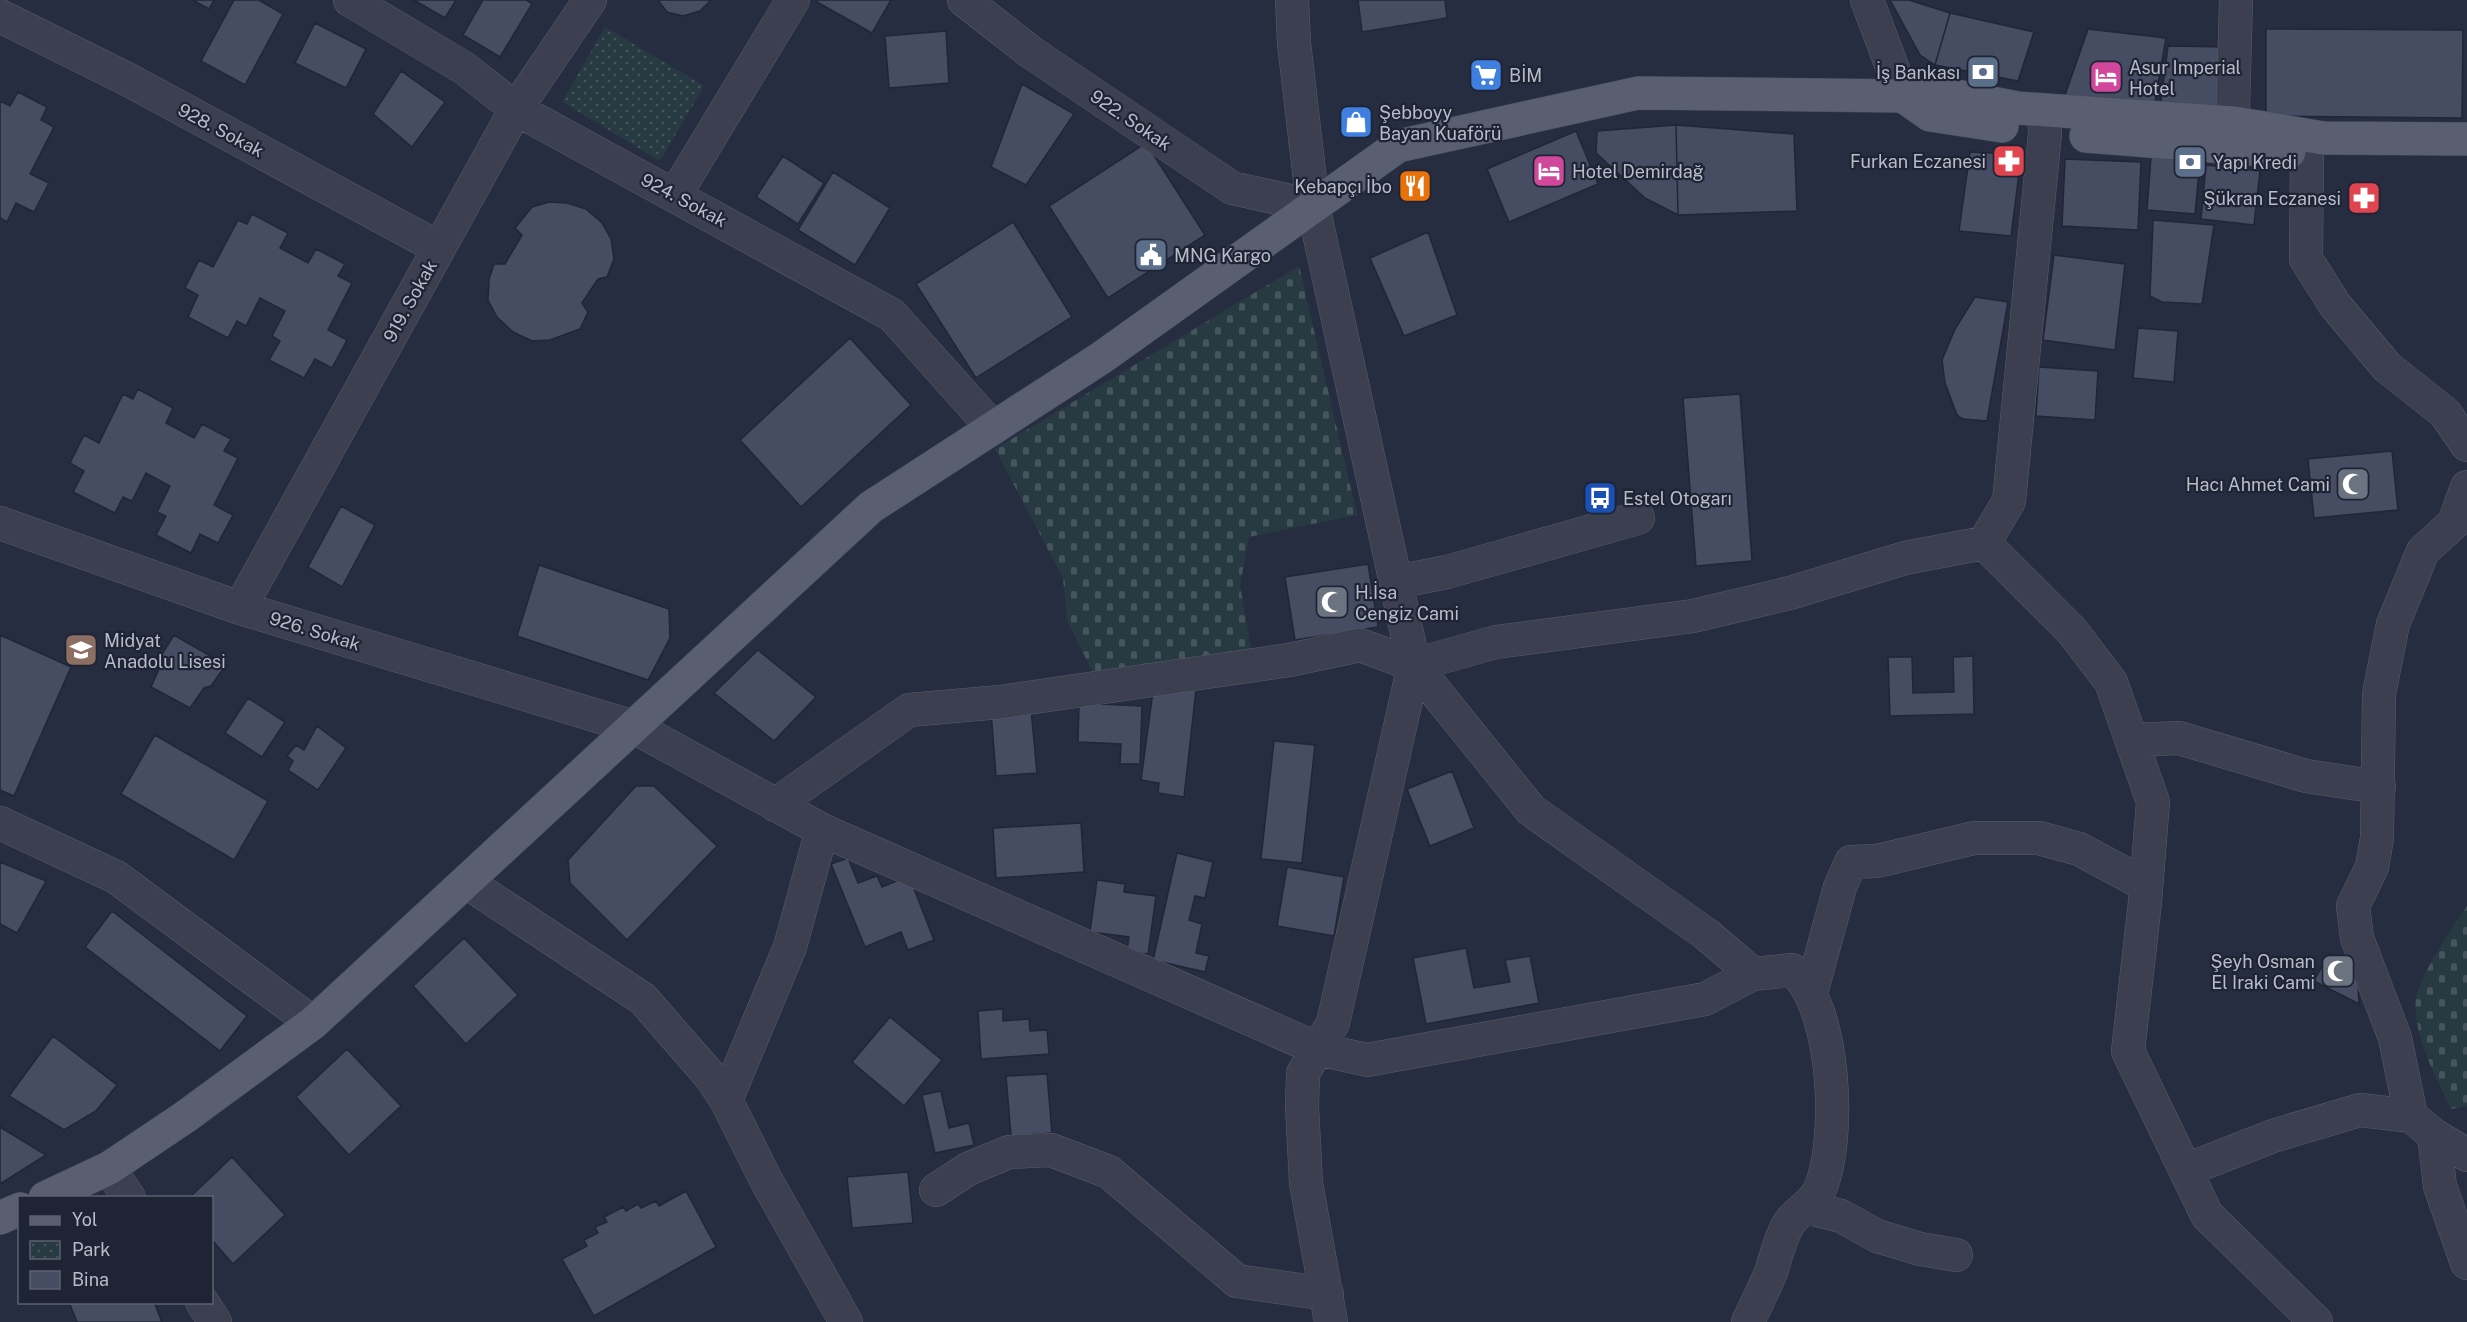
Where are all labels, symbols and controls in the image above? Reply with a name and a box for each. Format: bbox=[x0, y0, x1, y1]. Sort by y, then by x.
bank icon: İş Bankası bbox=[1965, 54, 2001, 90]
supermarket icon: BİM bbox=[1468, 57, 1504, 93]
place label: Asur Imperial Hotel bbox=[2129, 57, 2241, 99]
hotel icon: Asur Imperial Hotel bbox=[2088, 59, 2124, 95]
place label: İş Bankası bbox=[1876, 61, 1960, 83]
place label: BİM bbox=[1509, 64, 1542, 86]
street label: 922. Sokak bbox=[1087, 85, 1175, 155]
street label: 928. Sokak bbox=[175, 99, 267, 161]
place label: Şebboyy Bayan Kuaförü bbox=[1379, 102, 1501, 144]
shop icon: Şebboyy Bayan Kuaförü bbox=[1338, 104, 1374, 140]
pharmacy icon: Furkan Eczanesi bbox=[1991, 143, 2027, 179]
bank icon: Yapı Kredi bbox=[2172, 144, 2208, 180]
place label: Furkan Eczanesi bbox=[1850, 151, 1986, 172]
place label: Yapı Kredi bbox=[2213, 152, 2297, 173]
hotel icon: Hotel Demirdağ bbox=[1531, 153, 1567, 189]
place label: Hotel Demirdağ bbox=[1572, 161, 1704, 182]
restaurant icon: Kebapçı İbo bbox=[1397, 168, 1433, 204]
street label: 924. Sokak bbox=[638, 169, 730, 231]
place label: Kebapçı İbo bbox=[1294, 175, 1392, 197]
pharmacy icon: Şükran Eczanesi bbox=[2346, 180, 2382, 216]
place label: Şükran Eczanesi bbox=[2203, 188, 2341, 209]
public building icon: MNG Kargo bbox=[1133, 237, 1169, 273]
place label: MNG Kargo bbox=[1174, 245, 1271, 266]
street label: 919. Sokak bbox=[379, 256, 441, 346]
mosque icon: Hacı Ahmet Cami bbox=[2335, 466, 2371, 502]
place label: Hacı Ahmet Cami bbox=[2186, 474, 2330, 495]
bus stop icon: Estel Otogarı bbox=[1582, 480, 1618, 516]
place label: Estel Otogarı bbox=[1623, 488, 1732, 509]
place label: H.İsa Cengiz Cami bbox=[1355, 581, 1459, 624]
mosque icon: H.İsa Cengiz Cami bbox=[1314, 584, 1350, 620]
street label: 926. Sokak bbox=[267, 607, 363, 655]
place label: Midyat Anadolu Lisesi bbox=[104, 630, 226, 672]
school or university icon: Midyat Anadolu Lisesi bbox=[63, 632, 99, 668]
place label: Şeyh Osman El Iraki Cami bbox=[2210, 951, 2315, 993]
mosque icon: Şeyh Osman El Iraki Cami bbox=[2320, 953, 2356, 989]
legend bbox=[18, 1196, 213, 1304]
text: Yol bbox=[72, 1209, 97, 1230]
text: Park bbox=[72, 1239, 110, 1260]
text: Bina bbox=[72, 1269, 109, 1290]

